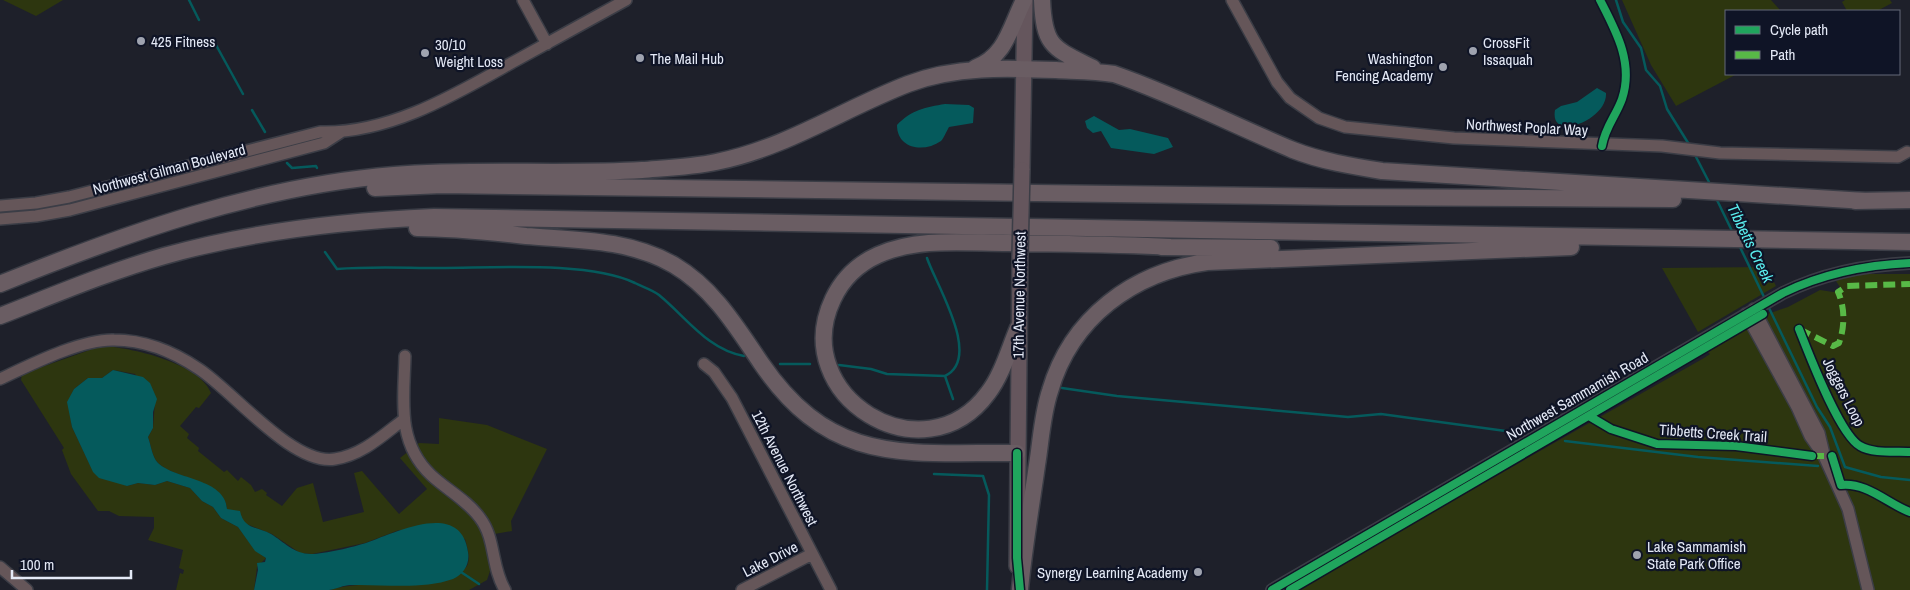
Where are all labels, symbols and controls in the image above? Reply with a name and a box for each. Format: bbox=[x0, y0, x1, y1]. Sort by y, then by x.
legend bbox=[1725, 10, 1900, 75]
text: Cycle path bbox=[1770, 19, 1828, 40]
place label: 425 Fitness bbox=[151, 31, 215, 52]
place label: CrossFit Issaquah bbox=[1483, 32, 1533, 70]
place label: 30/10 Weight Loss bbox=[435, 34, 503, 72]
marker: 425 Fitness bbox=[135, 35, 147, 47]
text: Path bbox=[1770, 44, 1795, 65]
marker: CrossFit Issaquah bbox=[1467, 45, 1479, 57]
marker: 30/10 Weight Loss bbox=[419, 47, 431, 59]
place label: The Mail Hub bbox=[650, 48, 724, 69]
place label: Washington Fencing Academy bbox=[1335, 48, 1434, 86]
marker: The Mail Hub bbox=[634, 52, 646, 64]
marker: Washington Fencing Academy bbox=[1437, 61, 1449, 73]
street label: Northwest Poplar Way bbox=[1466, 113, 1589, 141]
street label: Northwest Gilman Boulevard bbox=[90, 139, 248, 199]
water label: Tibbetts Creek bbox=[1722, 200, 1780, 287]
street label: 17th Avenue Northwest bbox=[1007, 231, 1031, 359]
street label: Northwest Sammamish Road bbox=[1502, 347, 1652, 445]
street label: Joggers Loop bbox=[1818, 354, 1870, 430]
street label: 12th Avenue Northwest bbox=[747, 407, 823, 530]
street label: Tibbetts Creek Trail bbox=[1659, 419, 1767, 447]
street label: Lake Drive bbox=[739, 536, 801, 582]
place label: Lake Sammamish State Park Office bbox=[1647, 536, 1746, 574]
scale bar bbox=[12, 548, 131, 580]
marker: Lake Sammamish State Park Office bbox=[1631, 549, 1643, 561]
text: 100 m bbox=[20, 554, 54, 575]
place label: Synergy Learning Academy bbox=[1037, 562, 1189, 583]
marker: Synergy Learning Academy bbox=[1192, 566, 1204, 578]

